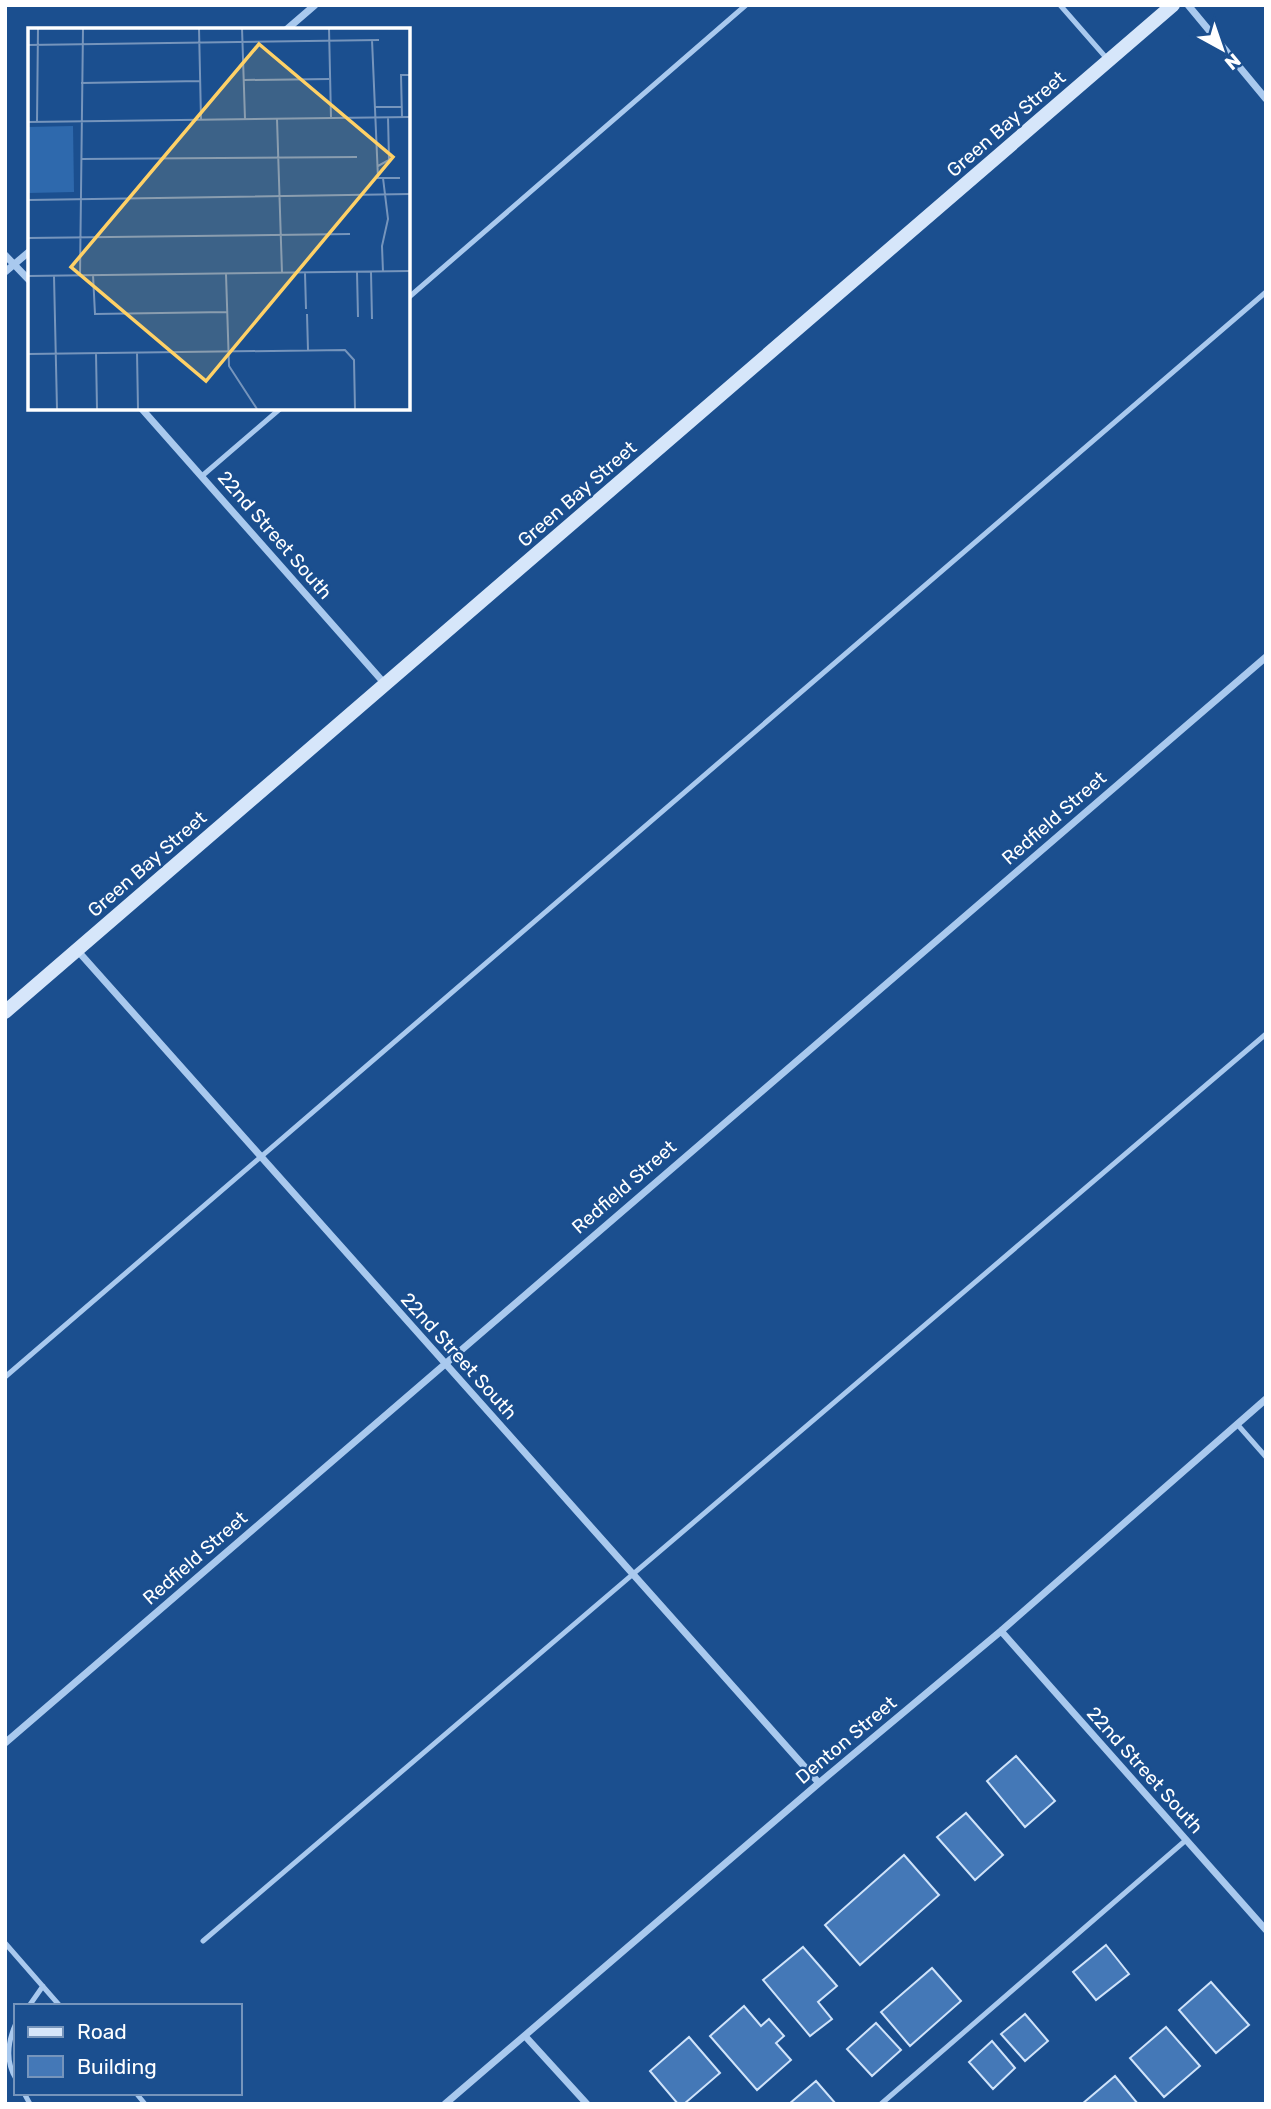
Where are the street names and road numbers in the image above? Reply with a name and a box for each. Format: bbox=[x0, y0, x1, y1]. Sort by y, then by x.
street label: Green Bay Street bbox=[942, 66, 1071, 182]
street label: Green Bay Street bbox=[513, 436, 642, 552]
street label: 22nd Street South bbox=[213, 466, 337, 604]
street label: Redfield Street bbox=[997, 766, 1111, 870]
street label: Green Bay Street bbox=[83, 806, 212, 922]
street label: Redfield Street bbox=[567, 1135, 681, 1239]
street label: 22nd Street South bbox=[396, 1288, 522, 1424]
street label: Redfield Street bbox=[138, 1506, 252, 1610]
street label: Denton Street bbox=[791, 1691, 902, 1789]
street label: 22nd Street South bbox=[1082, 1702, 1208, 1838]

